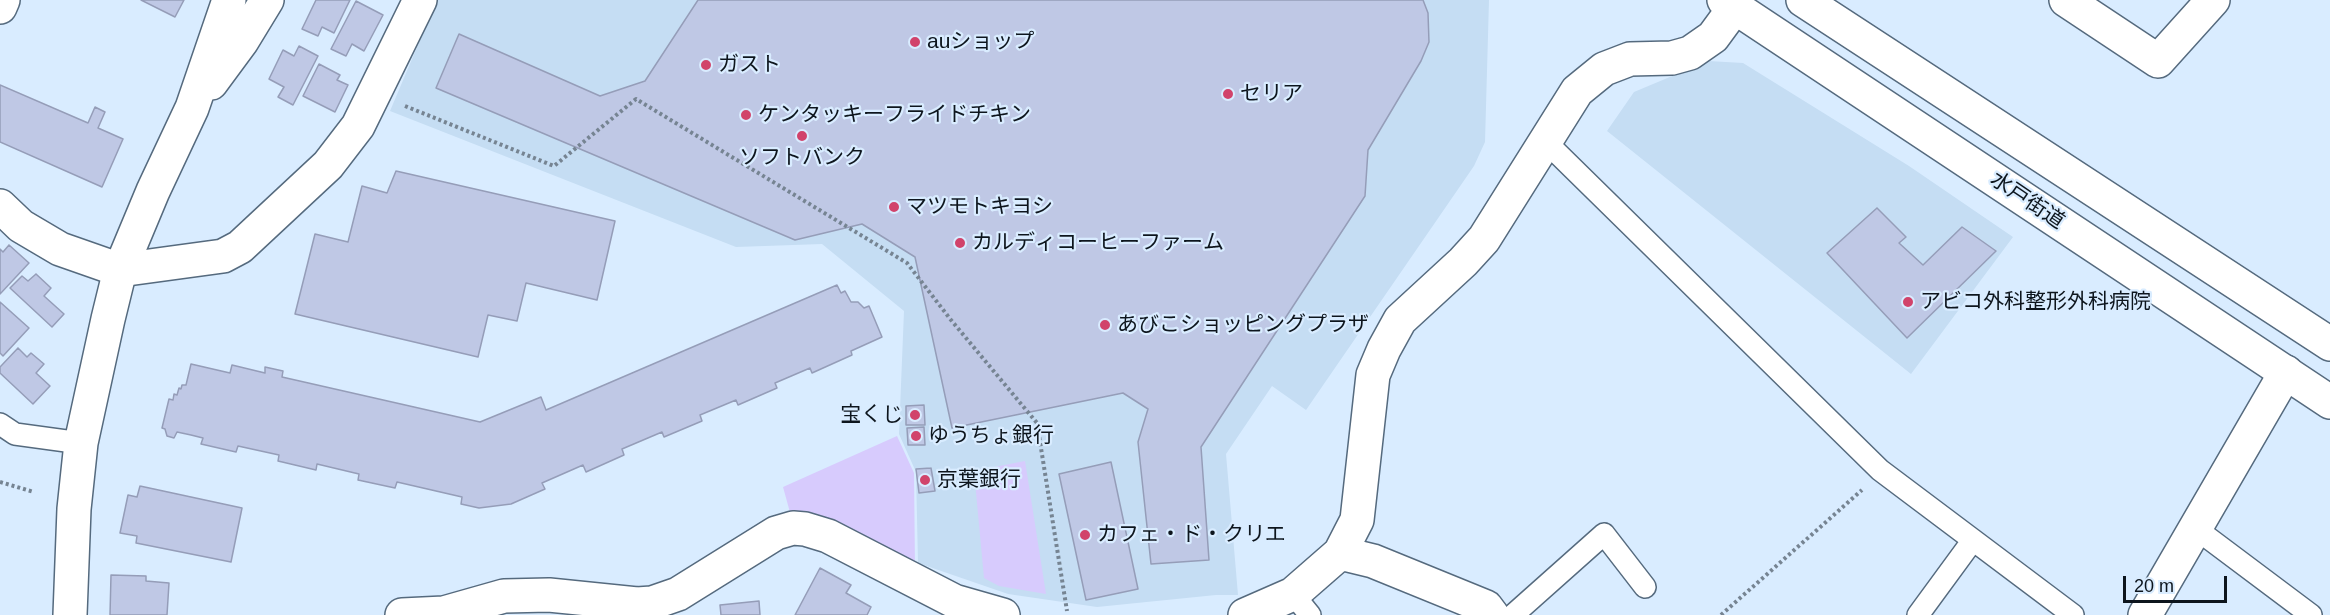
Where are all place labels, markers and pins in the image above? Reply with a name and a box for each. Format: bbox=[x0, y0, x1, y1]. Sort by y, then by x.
place label: auショップ bbox=[927, 29, 1034, 55]
marker: auショップ bbox=[908, 35, 922, 49]
place label: ガスト bbox=[718, 52, 781, 78]
marker: ガスト bbox=[699, 58, 713, 72]
place label: セリア bbox=[1240, 81, 1303, 107]
marker: セリア bbox=[1221, 87, 1235, 101]
place label: ケンタッキーフライドチキン bbox=[758, 102, 1031, 128]
marker: ケンタッキーフライドチキン bbox=[739, 108, 753, 122]
marker: ソフトバンク bbox=[795, 129, 809, 143]
place label: ソフトバンク bbox=[739, 145, 865, 171]
place label: マツモトキヨシ bbox=[906, 194, 1053, 220]
marker: マツモトキヨシ bbox=[887, 200, 901, 214]
place label: カルディコーヒーファーム bbox=[972, 230, 1224, 256]
marker: カルディコーヒーファーム bbox=[953, 236, 967, 250]
place label: アビコ外科整形外科病院 bbox=[1920, 289, 2151, 315]
marker: アビコ外科整形外科病院 bbox=[1901, 295, 1915, 309]
place label: あびこショッピングプラザ bbox=[1117, 312, 1369, 338]
marker: あびこショッピングプラザ bbox=[1098, 318, 1112, 332]
place label: 宝くじ bbox=[840, 402, 903, 428]
marker: 宝くじ bbox=[908, 408, 922, 422]
place label: ゆうちょ銀行 bbox=[928, 423, 1054, 449]
marker: ゆうちょ銀行 bbox=[909, 429, 923, 443]
place label: 京葉銀行 bbox=[937, 467, 1021, 493]
marker: 京葉銀行 bbox=[918, 473, 932, 487]
place label: カフェ・ド・クリエ bbox=[1097, 522, 1286, 548]
marker: カフェ・ド・クリエ bbox=[1078, 528, 1092, 542]

